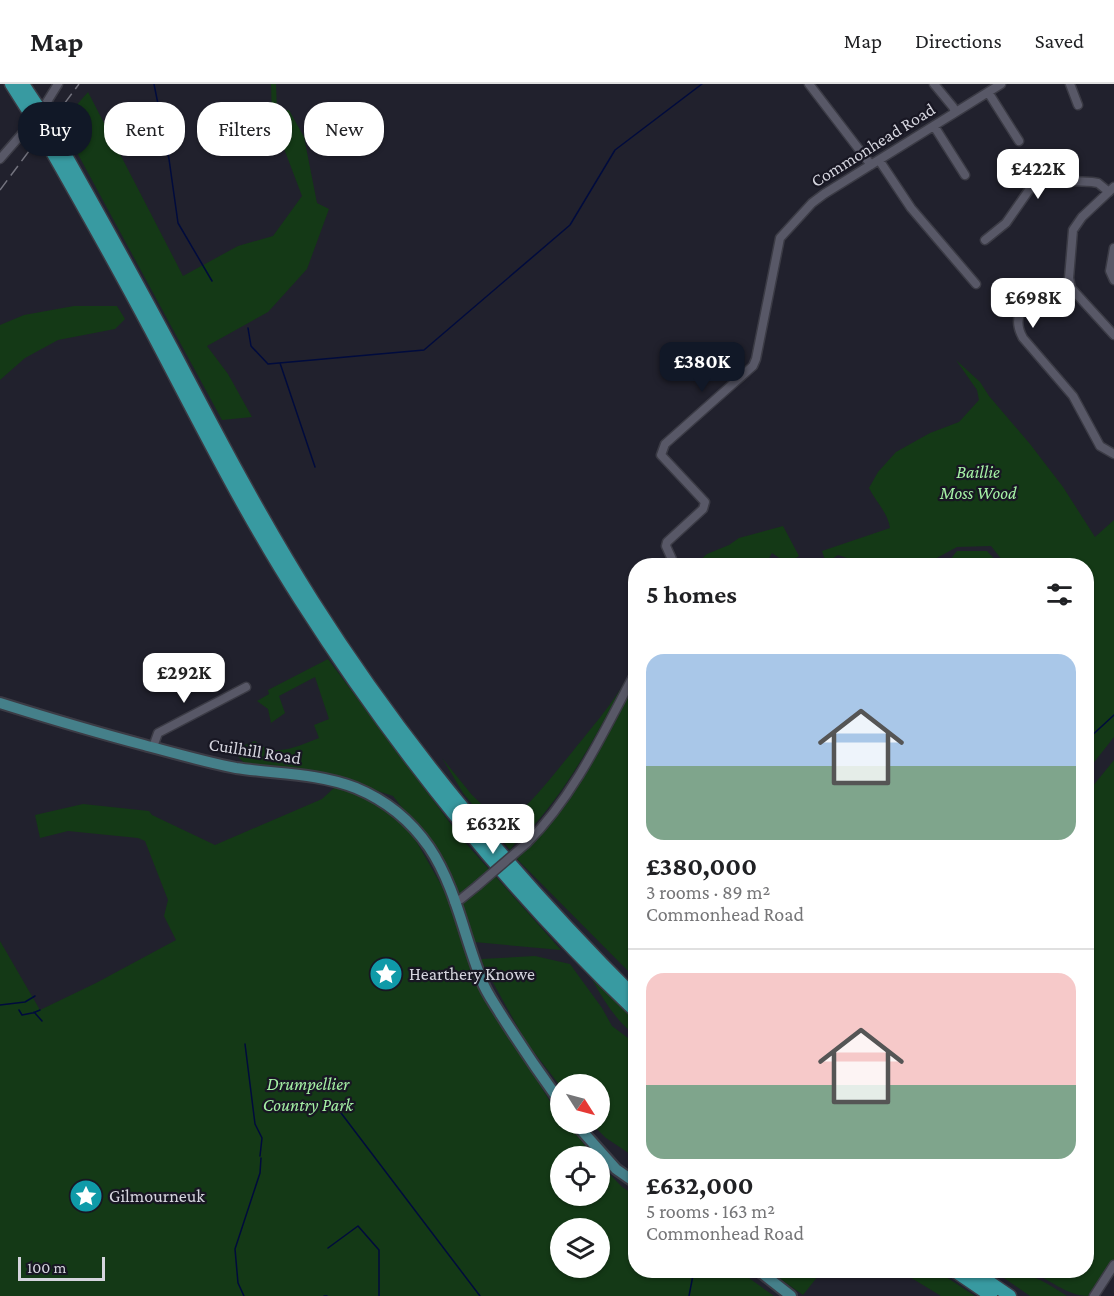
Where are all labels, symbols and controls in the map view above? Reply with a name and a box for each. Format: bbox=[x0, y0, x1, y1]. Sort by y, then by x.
text: Map bbox=[30, 26, 83, 57]
text: Map bbox=[844, 29, 882, 53]
text: Directions bbox=[915, 29, 1002, 53]
text: Saved bbox=[1035, 29, 1084, 53]
street label: Commonhead Road bbox=[807, 99, 939, 191]
chip: Buy bbox=[18, 102, 92, 156]
chip: Rent bbox=[104, 102, 185, 156]
chip: Filters bbox=[197, 102, 292, 156]
chip: New bbox=[304, 102, 384, 156]
pin: £422K bbox=[996, 149, 1080, 200]
text: £422K bbox=[1011, 157, 1065, 179]
pin: £698K bbox=[991, 278, 1075, 329]
text: £698K bbox=[1005, 286, 1061, 308]
pin: £380K bbox=[660, 342, 744, 393]
text: £380K bbox=[674, 350, 730, 372]
park label: Baillie Moss Wood bbox=[939, 462, 1017, 503]
icon: filters bbox=[1043, 578, 1076, 611]
text: 5 homes bbox=[646, 580, 737, 609]
pin: £292K bbox=[142, 653, 226, 704]
text: £292K bbox=[157, 661, 211, 683]
icon: home bbox=[807, 693, 915, 801]
street label: Cuilhill Road bbox=[207, 734, 303, 768]
pin: £632K bbox=[451, 804, 535, 855]
text: £632K bbox=[466, 812, 520, 834]
text: £380,000 bbox=[646, 852, 757, 881]
text: 3 rooms · 89 m² bbox=[646, 881, 770, 903]
text: Commonhead Road bbox=[646, 903, 804, 925]
place icon: Hearthery Knowe bbox=[368, 956, 404, 992]
place label: Hearthery Knowe bbox=[409, 964, 535, 984]
icon: home bbox=[807, 1012, 915, 1120]
park label: Drumpellier Country Park bbox=[263, 1074, 354, 1115]
north arrow bbox=[550, 1074, 610, 1134]
map controls bbox=[550, 1074, 610, 1278]
button: locate bbox=[550, 1146, 610, 1206]
text: £632,000 bbox=[646, 1171, 754, 1200]
place icon: Gilmourneuk bbox=[68, 1178, 104, 1214]
place label: Gilmourneuk bbox=[109, 1186, 205, 1206]
text: 5 rooms · 163 m² bbox=[646, 1200, 775, 1222]
button: layers bbox=[550, 1218, 610, 1278]
text: Commonhead Road bbox=[646, 1222, 804, 1244]
scale bar bbox=[18, 1254, 105, 1282]
text: 100 m bbox=[27, 1259, 66, 1276]

